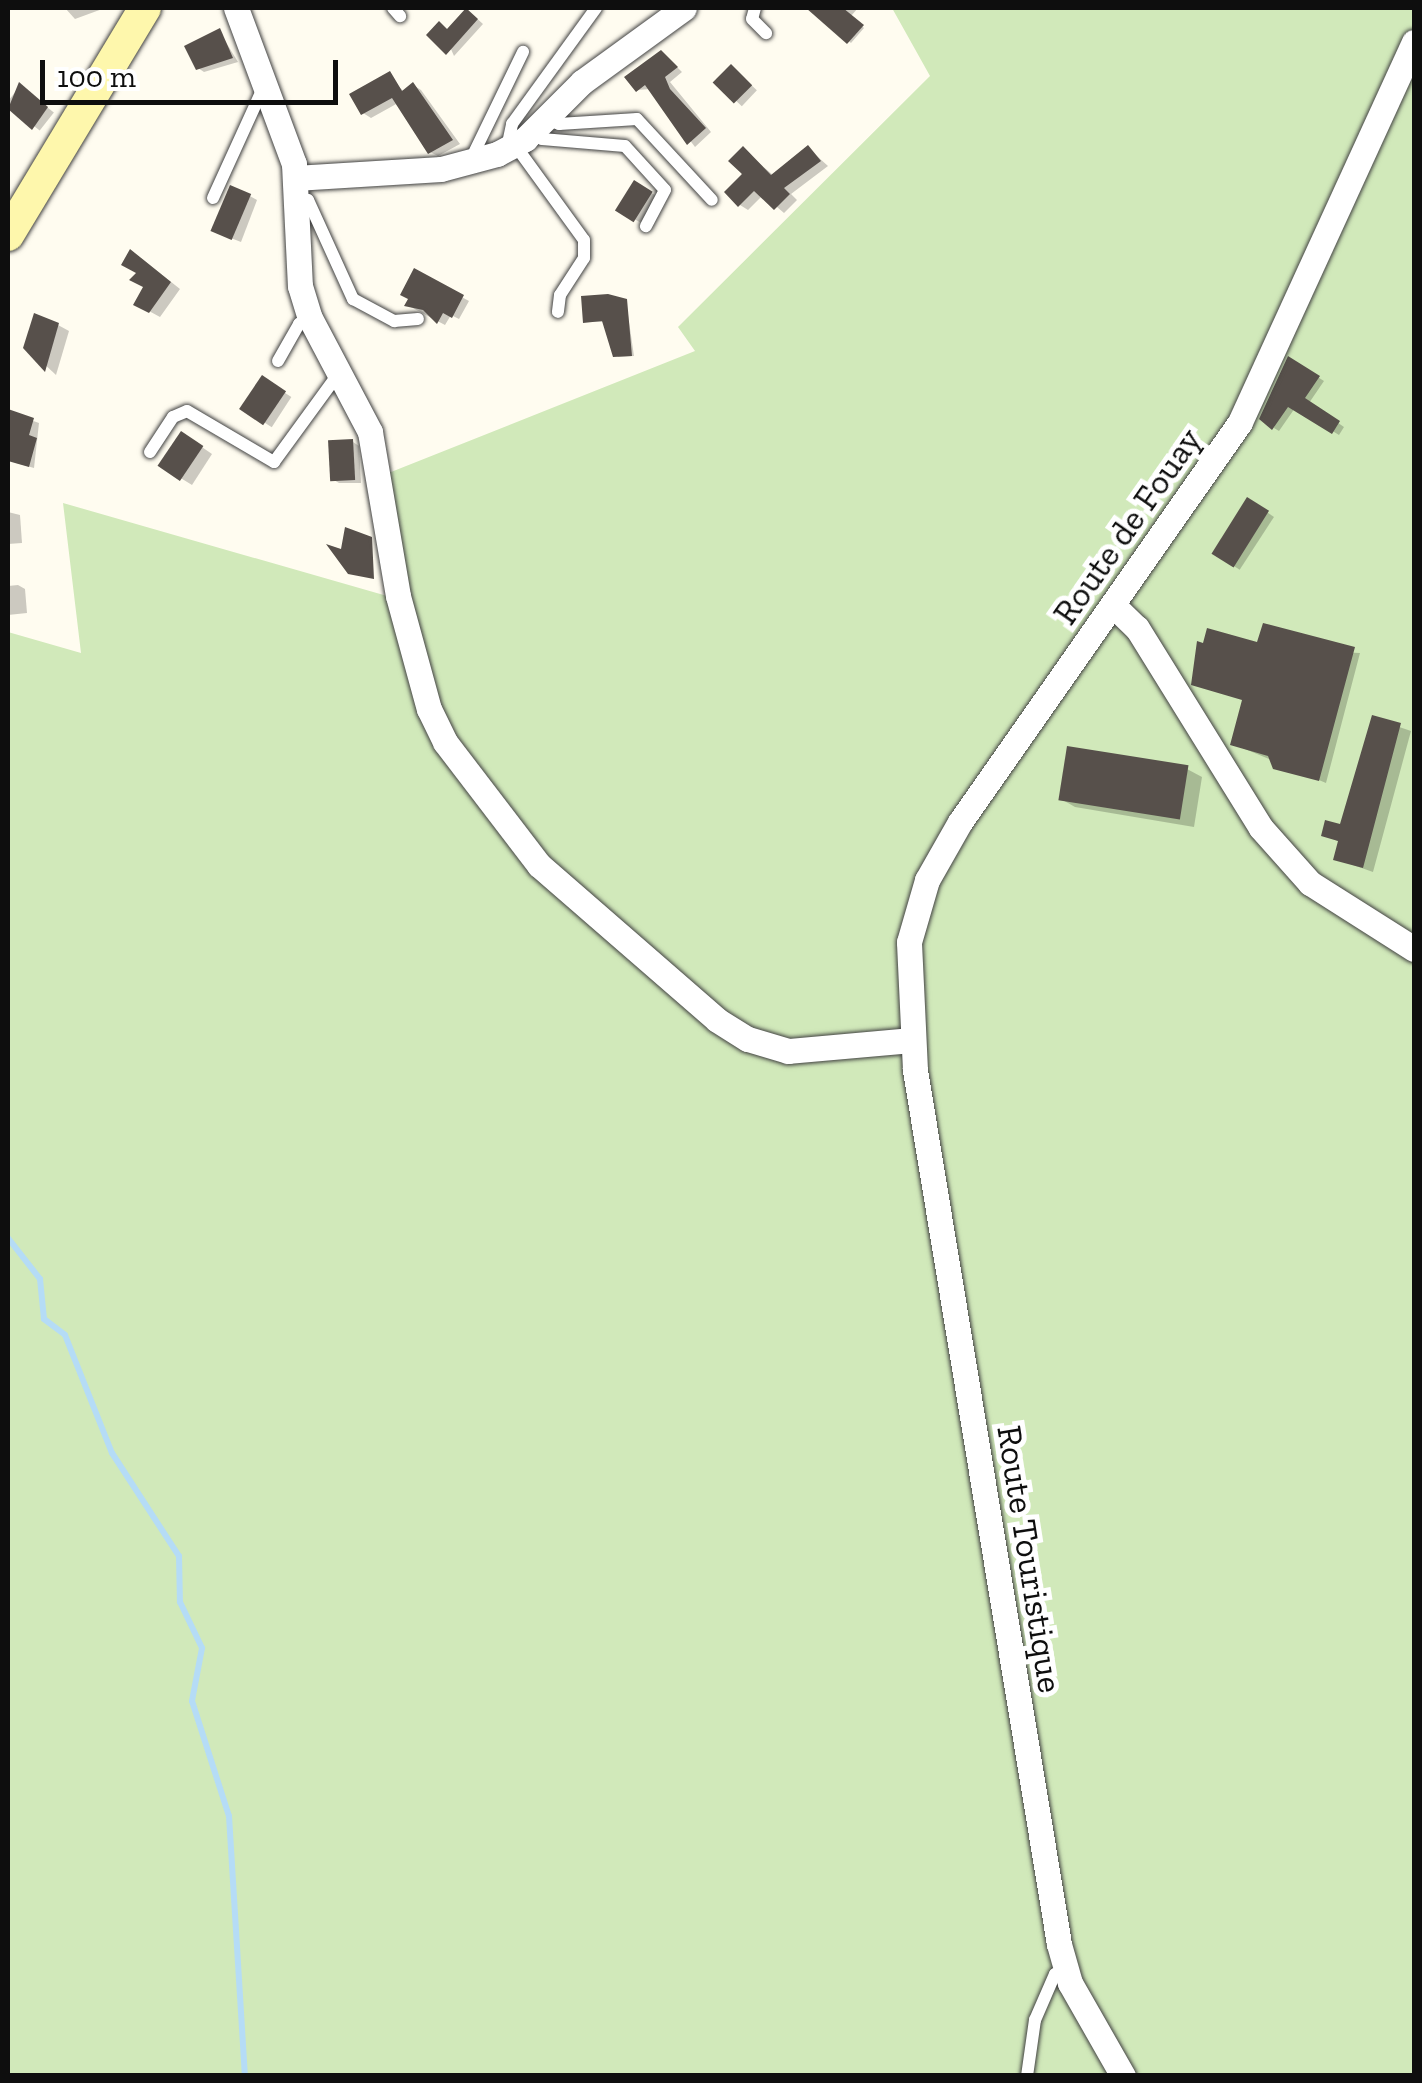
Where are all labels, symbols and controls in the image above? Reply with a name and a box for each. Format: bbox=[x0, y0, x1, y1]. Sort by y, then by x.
scale bar bbox=[45, 40, 342, 102]
text: 100 m bbox=[57, 59, 136, 95]
street label: Route de Fouay bbox=[1044, 420, 1210, 632]
street label: Route Touristique bbox=[988, 1422, 1072, 1696]

